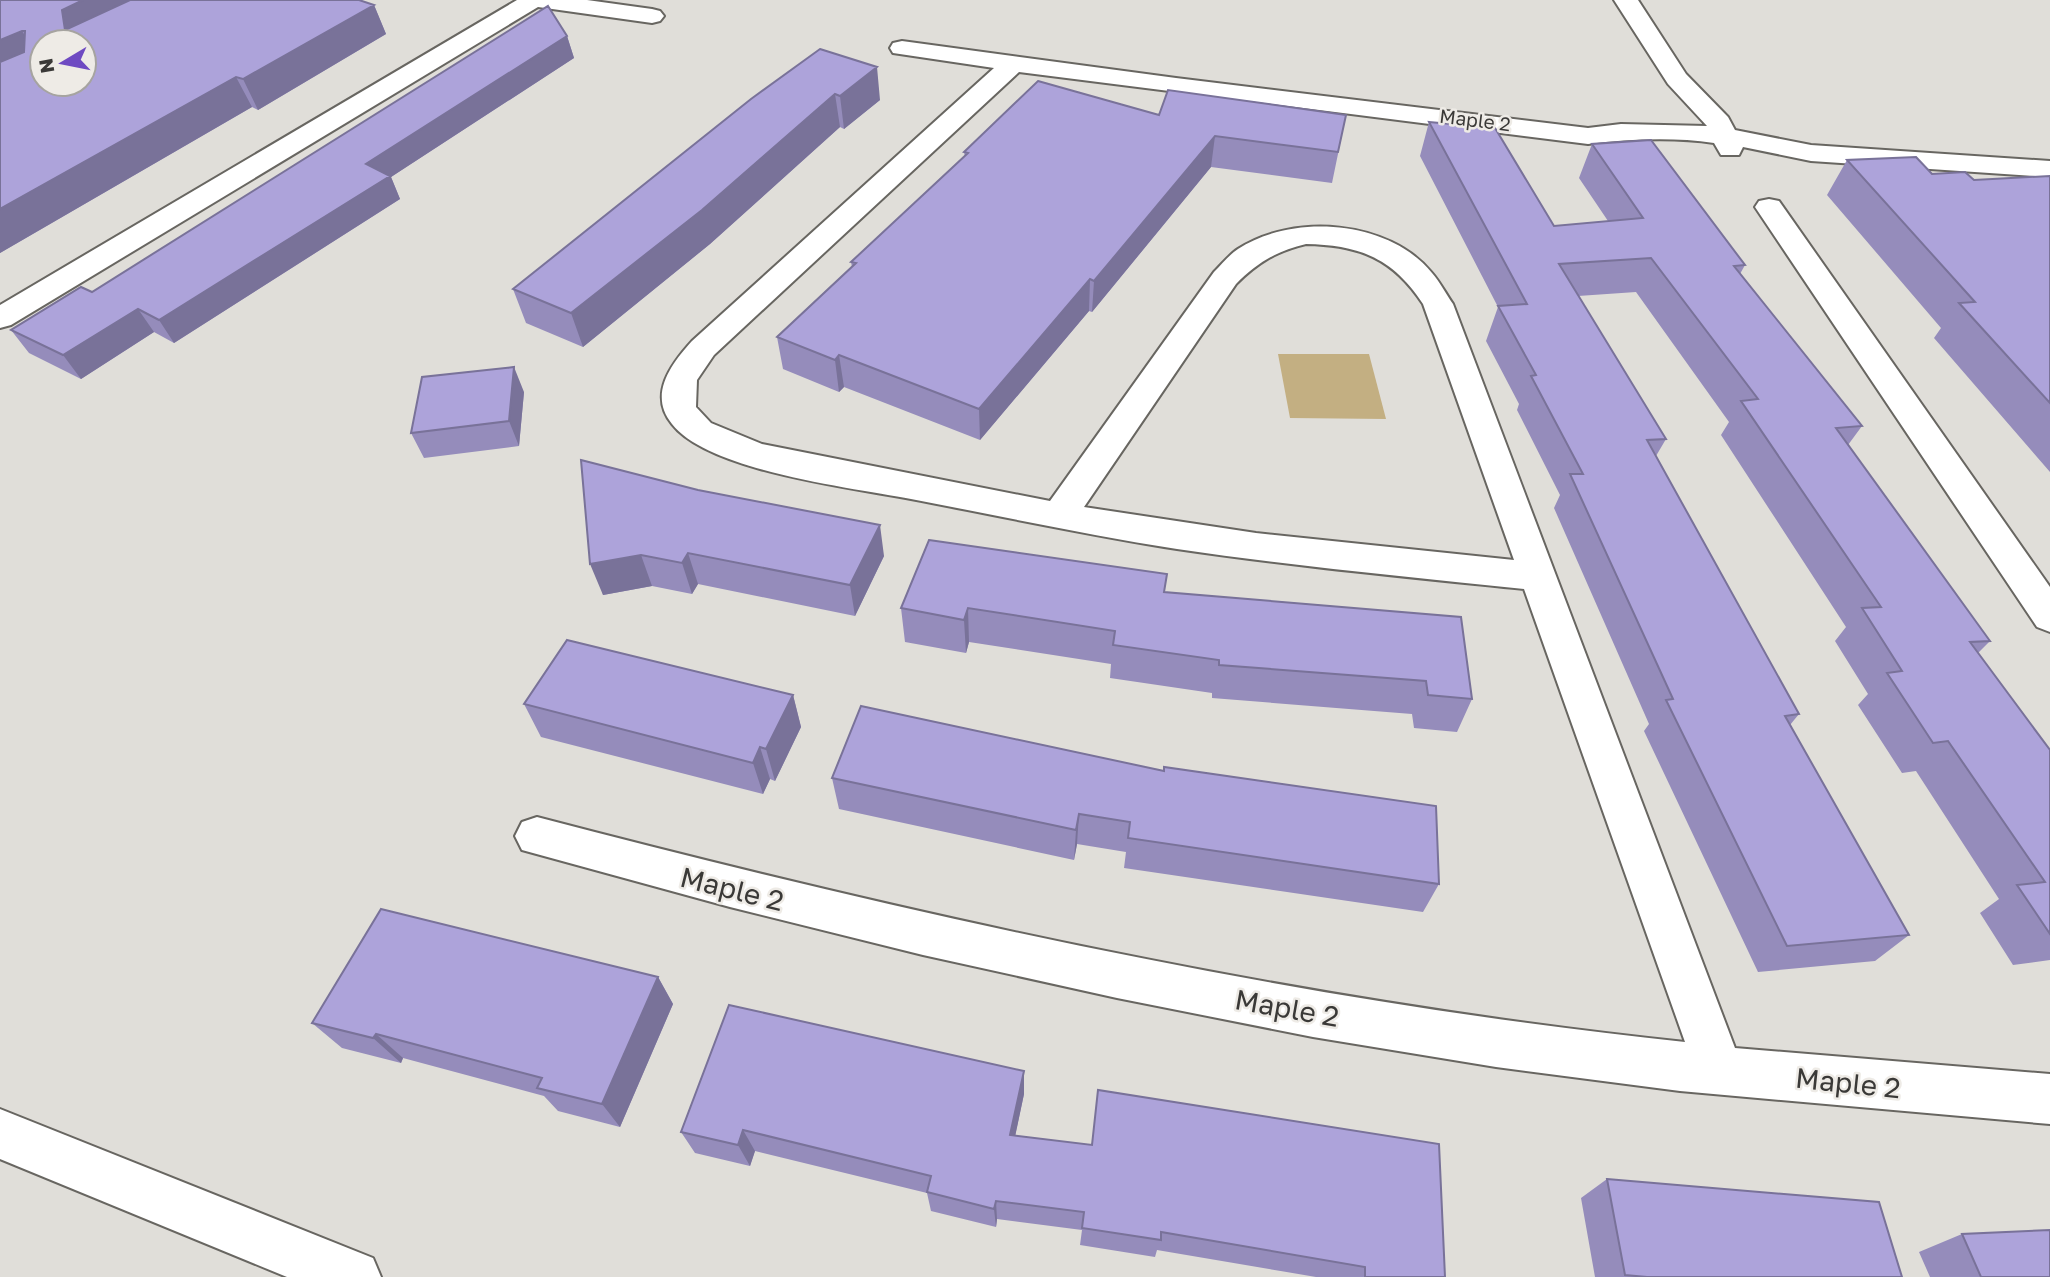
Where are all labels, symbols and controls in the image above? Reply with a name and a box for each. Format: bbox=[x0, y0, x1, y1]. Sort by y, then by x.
north arrow bbox=[28, 28, 98, 98]
text: N bbox=[33, 57, 58, 75]
street label: Maple 2 bbox=[1438, 104, 1512, 135]
street label: Maple 2 bbox=[677, 860, 787, 917]
street label: Maple 2 bbox=[1232, 982, 1342, 1033]
street label: Maple 2 bbox=[1794, 1061, 1902, 1104]

